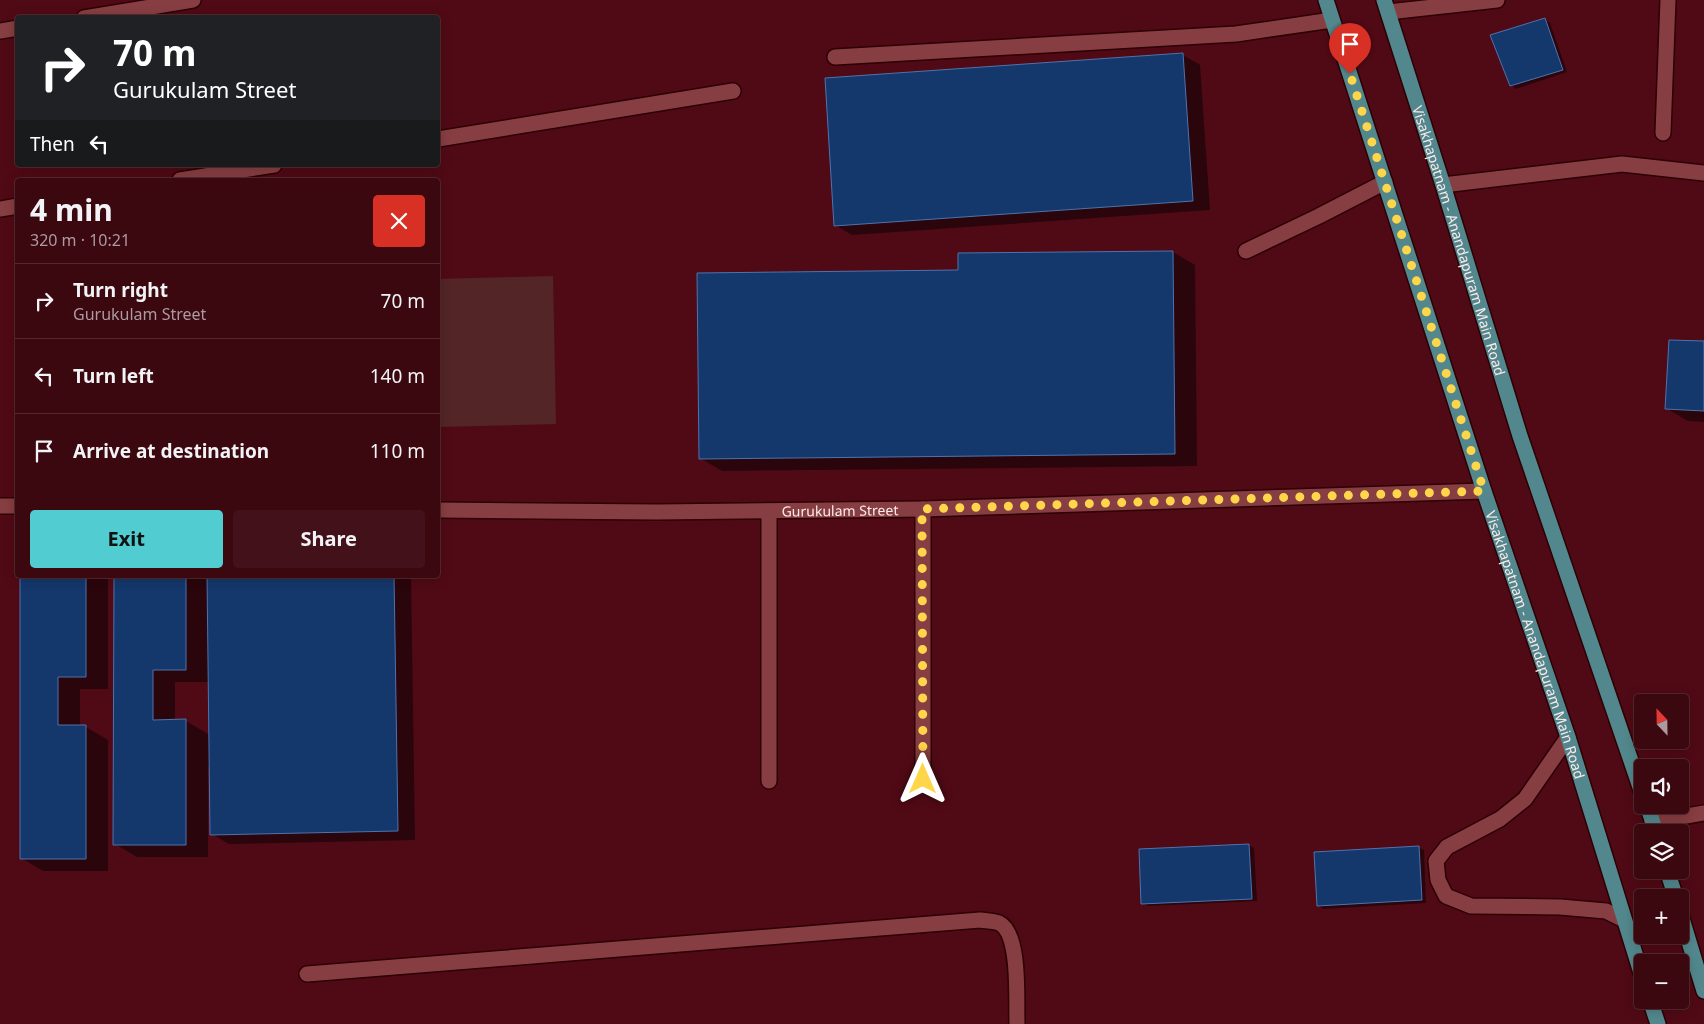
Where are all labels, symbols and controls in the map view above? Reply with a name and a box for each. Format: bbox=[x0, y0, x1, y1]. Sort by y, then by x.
pin bbox=[1329, 23, 1371, 74]
text: 70 m bbox=[113, 29, 196, 76]
icon: arrive bbox=[1336, 30, 1364, 58]
icon: right bbox=[30, 35, 95, 100]
text: Gurukulam Street bbox=[113, 74, 296, 104]
street label: Visakhapatnam - Anandapuram Main Road bbox=[1409, 103, 1510, 378]
icon: left bbox=[85, 130, 113, 158]
text: Then bbox=[30, 131, 75, 157]
text: 4 min bbox=[30, 189, 113, 230]
button: close bbox=[373, 195, 425, 247]
text: 320 m · 10:21 bbox=[30, 229, 130, 251]
text: Turn right bbox=[73, 277, 168, 303]
icon: right bbox=[30, 287, 58, 315]
text: 70 m bbox=[381, 288, 425, 314]
text: Gurukulam Street bbox=[73, 303, 206, 325]
icon: left bbox=[30, 362, 58, 390]
text: Turn left bbox=[73, 363, 154, 389]
text: 140 m bbox=[370, 363, 425, 389]
icon: arrive bbox=[30, 437, 58, 465]
text: Arrive at destination bbox=[73, 438, 269, 464]
text: 110 m bbox=[370, 438, 425, 464]
street label: Gurukulam Street bbox=[781, 500, 898, 520]
street label: Visakhapatnam - Anandapuram Main Road bbox=[1482, 508, 1590, 781]
button: Exit bbox=[30, 510, 223, 568]
button: Share bbox=[233, 510, 425, 568]
north arrow bbox=[1634, 694, 1689, 749]
map controls bbox=[1634, 694, 1689, 1009]
position arrow bbox=[896, 752, 948, 804]
button: sound bbox=[1634, 759, 1689, 814]
button: layers bbox=[1634, 824, 1689, 879]
button: + bbox=[1634, 889, 1689, 944]
button: − bbox=[1634, 954, 1689, 1009]

